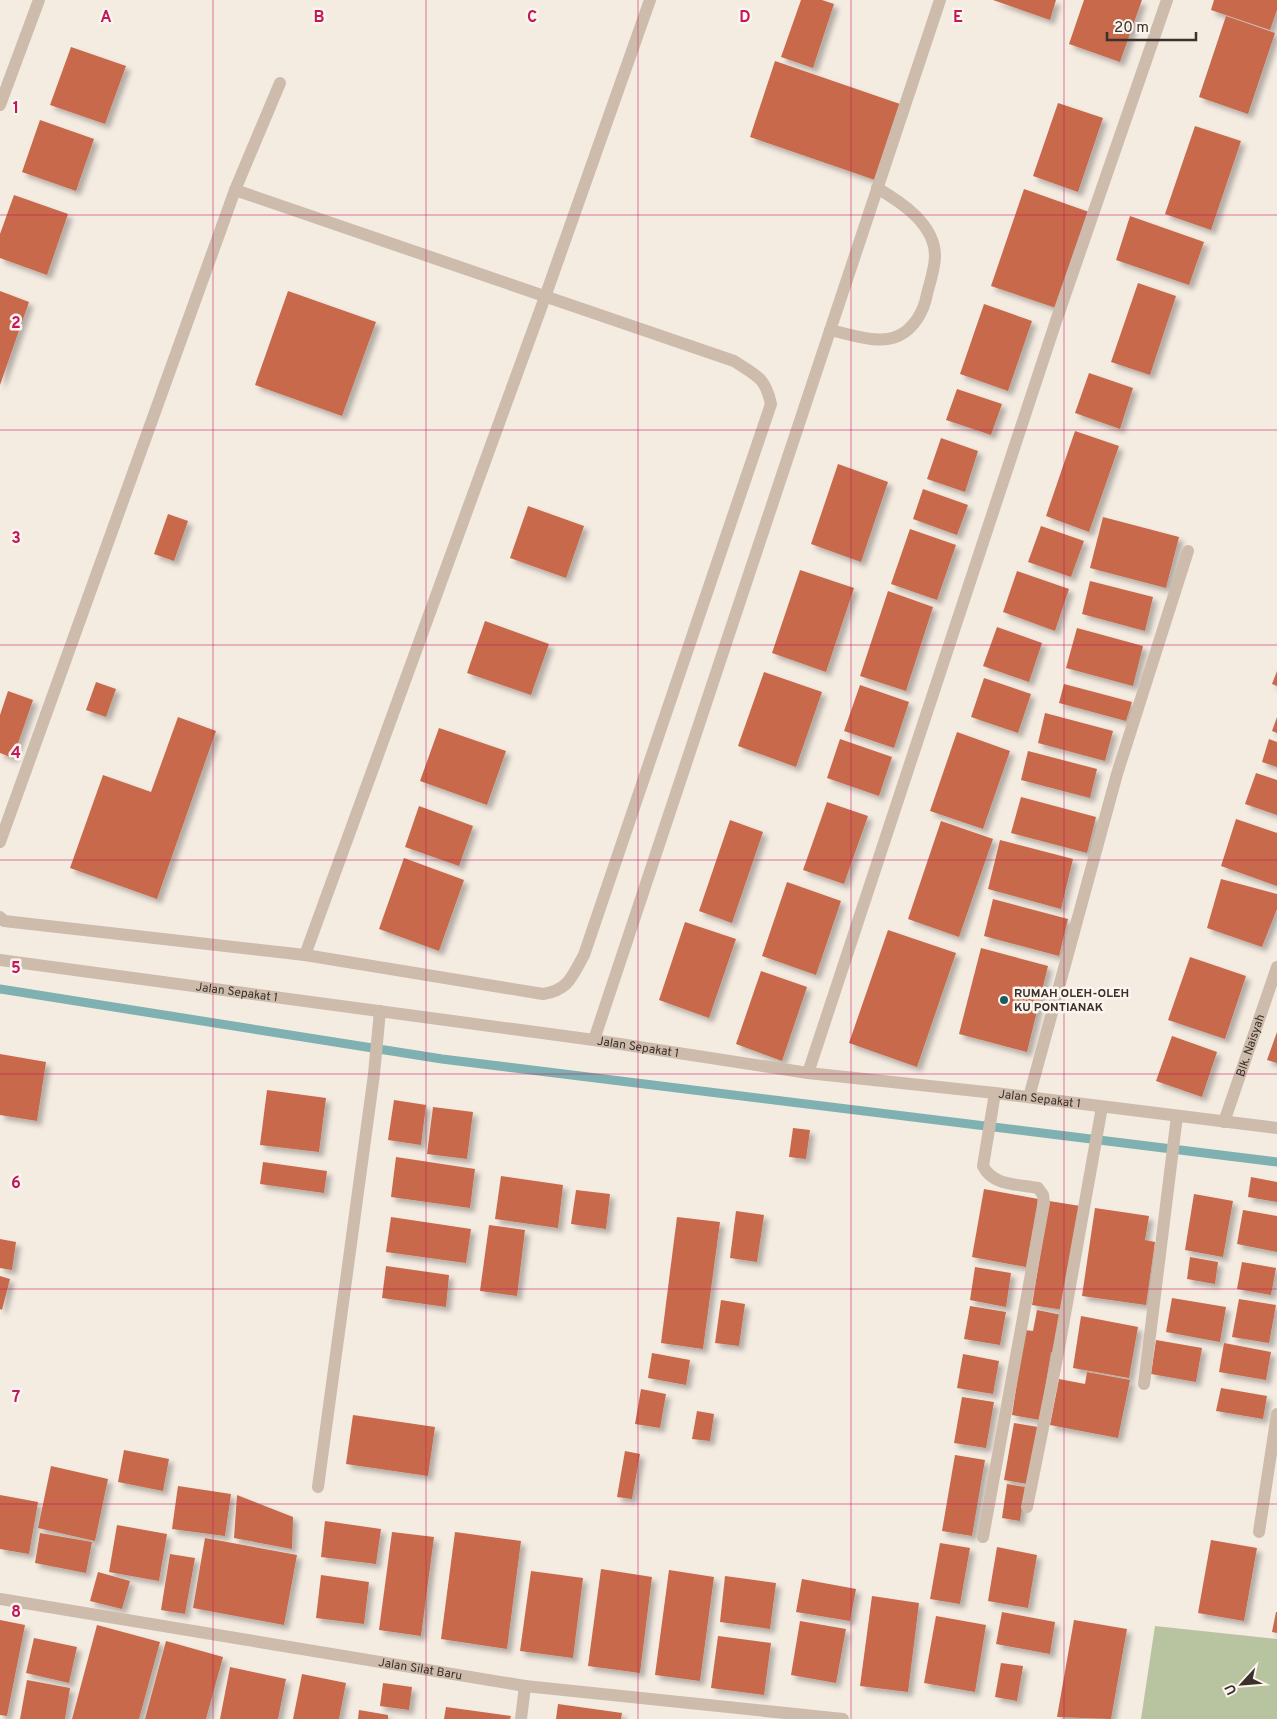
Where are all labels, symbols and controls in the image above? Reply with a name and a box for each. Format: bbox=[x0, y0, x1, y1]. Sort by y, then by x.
text: A bbox=[100, 8, 112, 28]
text: B bbox=[313, 8, 325, 28]
text: C bbox=[527, 8, 537, 28]
text: D bbox=[739, 8, 751, 28]
text: E bbox=[953, 8, 963, 28]
scale bar bbox=[1107, 10, 1196, 42]
text: 20 m bbox=[1114, 19, 1149, 38]
text: 1 bbox=[13, 99, 19, 119]
text: 2 bbox=[11, 314, 21, 334]
text: 3 bbox=[11, 529, 21, 549]
text: 4 bbox=[11, 744, 21, 764]
text: 5 bbox=[11, 959, 21, 979]
street label: Jalan Sepakat 1 bbox=[195, 979, 279, 1006]
place label: RUMAH OLEH-OLEH KU PONTIANAK bbox=[1014, 986, 1129, 1016]
marker: RUMAH OLEH-OLEH KU PONTIANAK bbox=[998, 994, 1010, 1006]
street label: Blk. Naisyah bbox=[1233, 1012, 1269, 1079]
street label: Jalan Sepakat 1 bbox=[596, 1034, 680, 1062]
street label: Jalan Sepakat 1 bbox=[997, 1086, 1082, 1113]
text: 6 bbox=[11, 1174, 21, 1194]
text: 7 bbox=[12, 1388, 20, 1408]
text: 8 bbox=[11, 1603, 21, 1623]
street label: Jalan Silat Baru bbox=[377, 1655, 463, 1684]
north arrow bbox=[1217, 1659, 1267, 1709]
text: U bbox=[1222, 1681, 1241, 1697]

